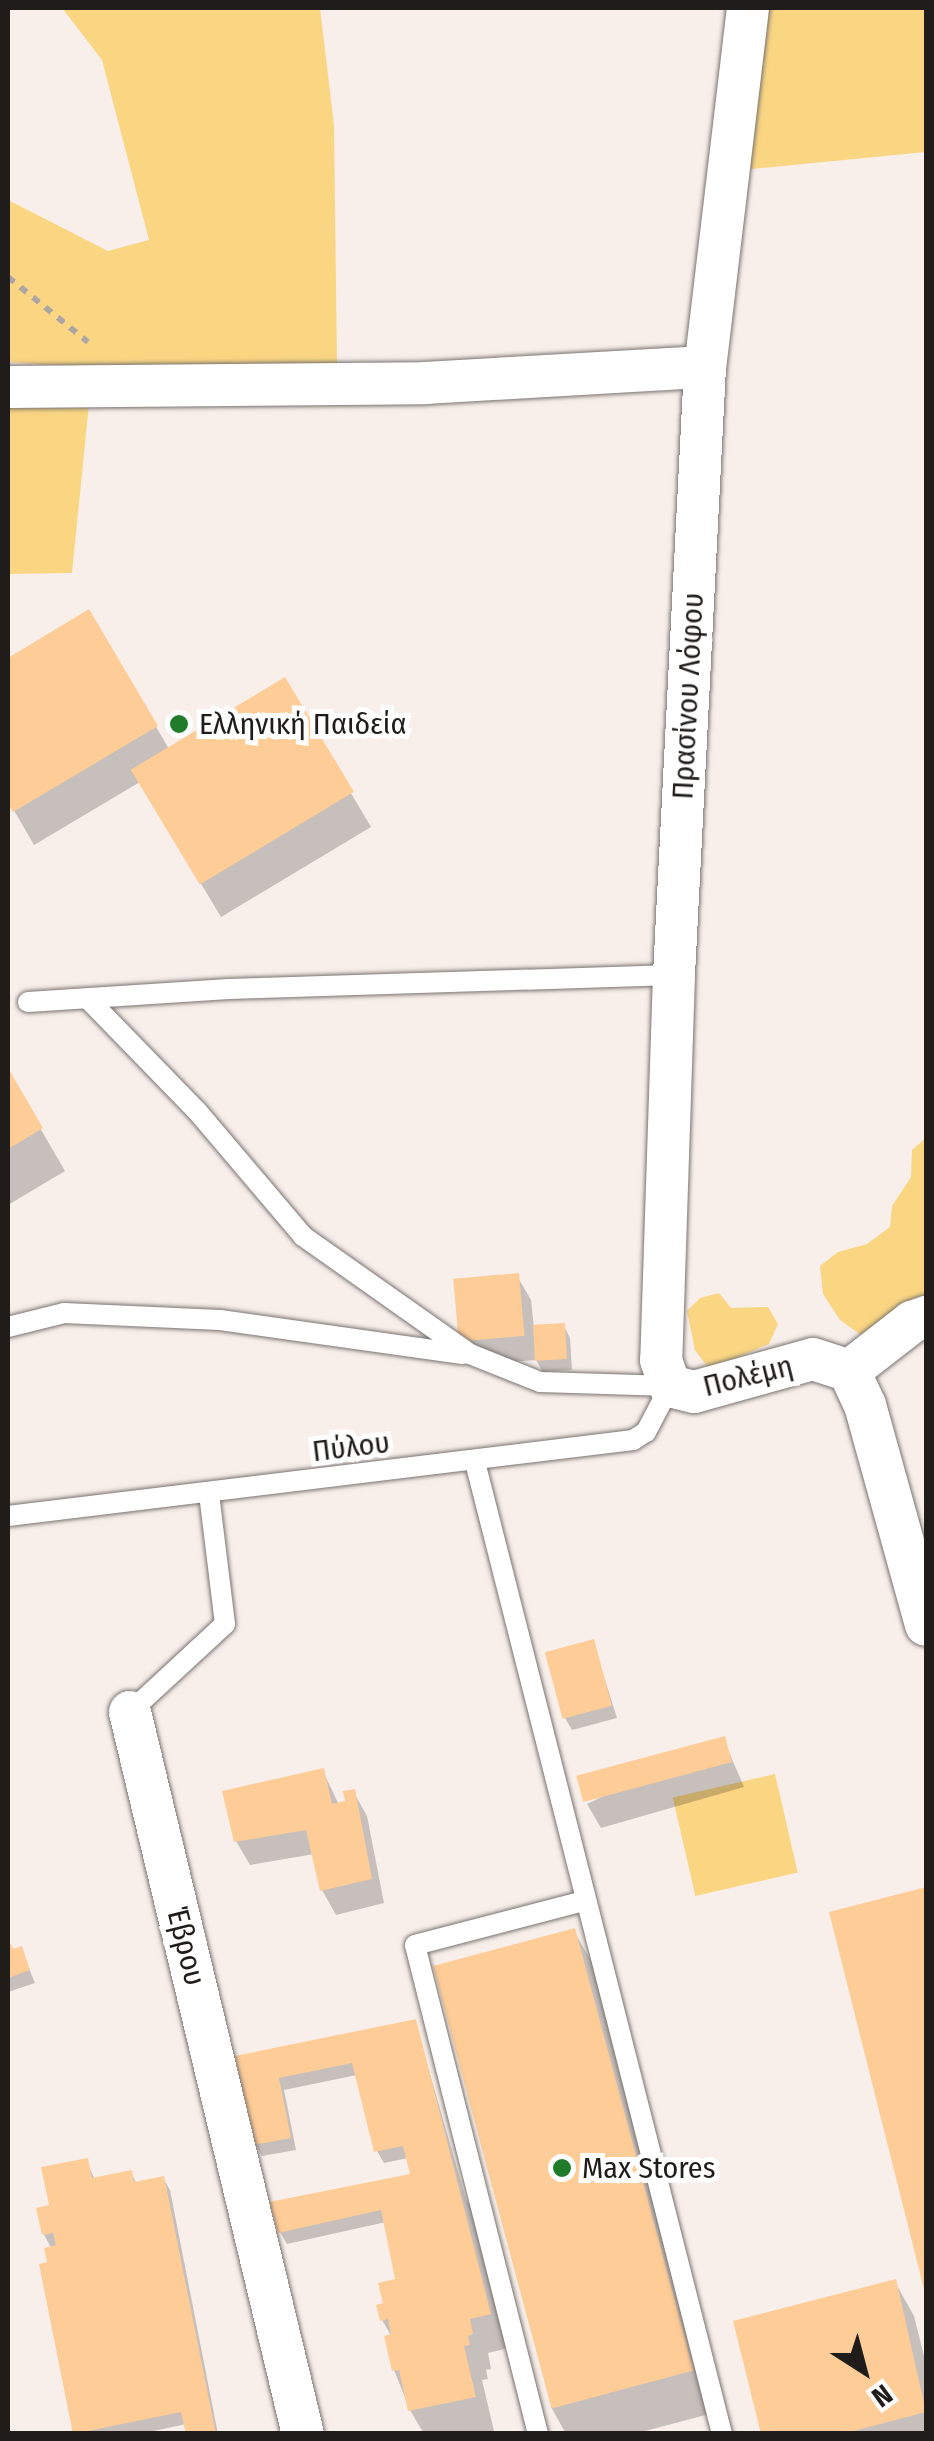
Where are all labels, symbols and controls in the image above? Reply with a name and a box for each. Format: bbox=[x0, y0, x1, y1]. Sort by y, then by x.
street label: Πρασίνου Λόφου bbox=[665, 592, 711, 800]
place label: Ελληνική Παιδεία bbox=[199, 706, 407, 742]
marker: Ελληνική Παιδεία bbox=[168, 713, 190, 735]
street label: Πολέμη bbox=[699, 1347, 797, 1405]
street label: Πύλου bbox=[310, 1424, 392, 1470]
street label: Έβρου bbox=[159, 1903, 213, 1989]
place label: Max Stores bbox=[582, 2150, 715, 2186]
marker: Max Stores bbox=[551, 2157, 573, 2179]
north arrow bbox=[814, 2321, 914, 2421]
text: N bbox=[865, 2377, 898, 2414]

